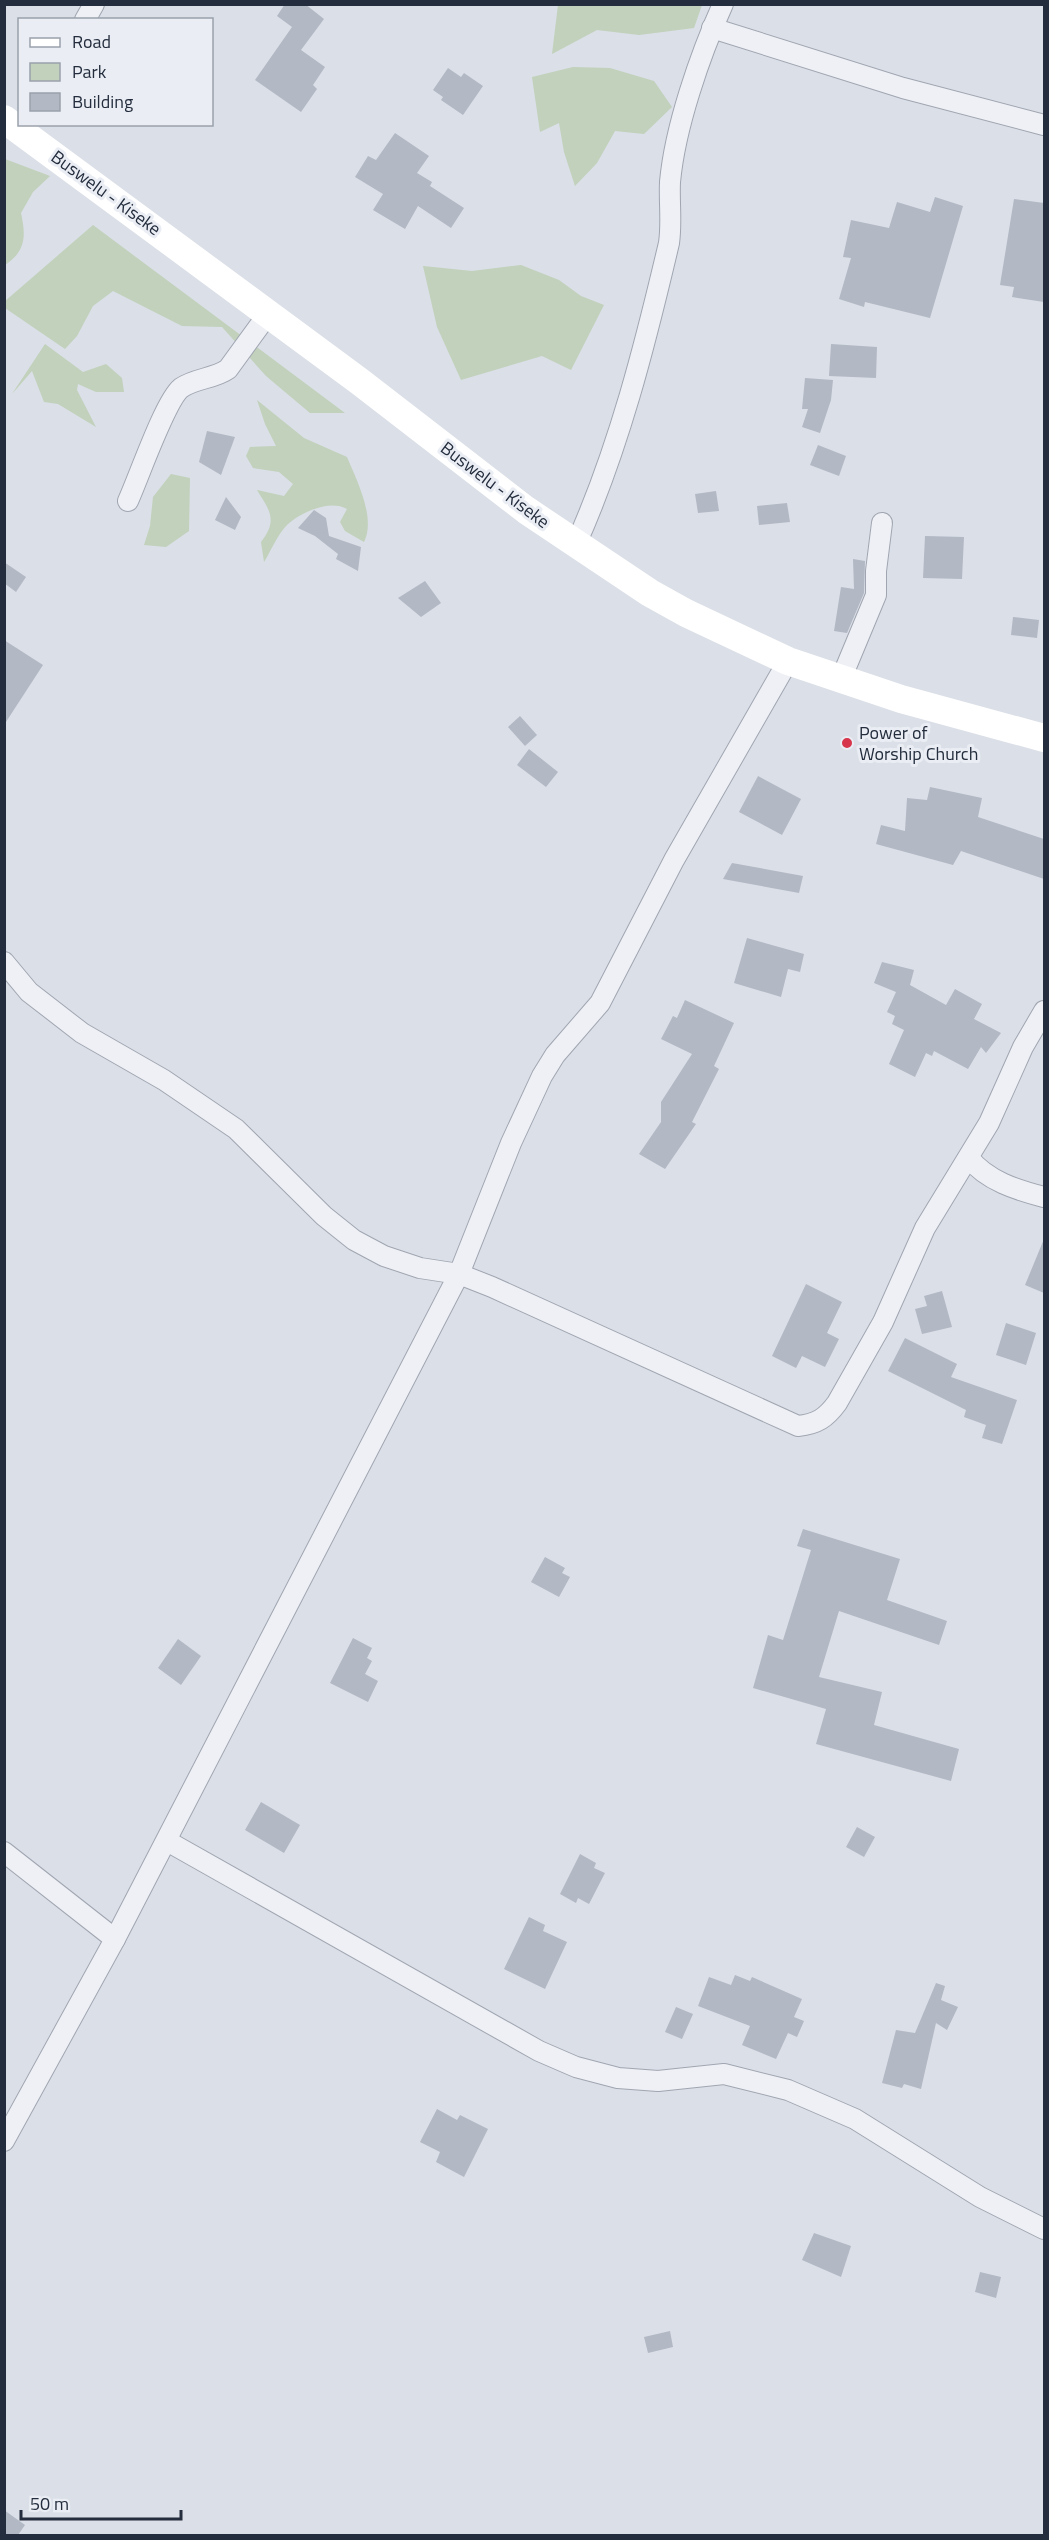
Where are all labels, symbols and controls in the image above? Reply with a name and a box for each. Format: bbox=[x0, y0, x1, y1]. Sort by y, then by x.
legend bbox=[18, 18, 213, 126]
text: Road bbox=[72, 28, 111, 55]
text: Park bbox=[72, 58, 107, 85]
text: Building bbox=[72, 88, 133, 115]
street label: Buswelu - Kiseke bbox=[46, 143, 167, 242]
street label: Buswelu - Kiseke bbox=[435, 435, 555, 535]
place label: Power of Worship Church bbox=[859, 719, 978, 767]
marker: Power of Worship Church bbox=[840, 736, 854, 750]
scale bar bbox=[21, 2483, 182, 2521]
text: 50 m bbox=[30, 2490, 69, 2517]

